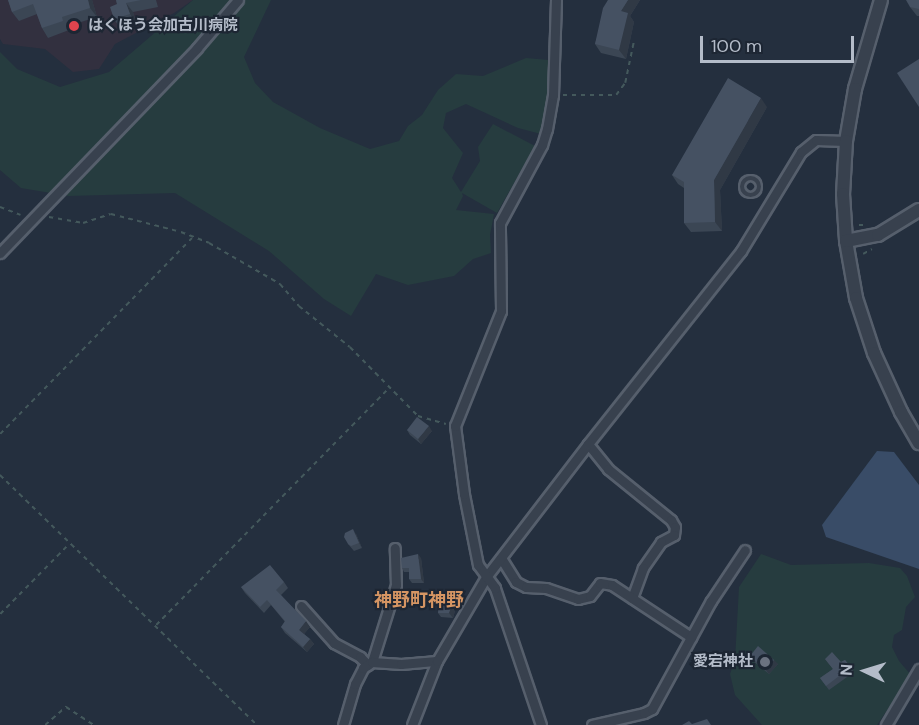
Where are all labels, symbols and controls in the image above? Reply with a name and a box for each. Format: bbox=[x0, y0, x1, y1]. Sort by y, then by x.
marker: はくほう会加古川病院 bbox=[65, 17, 83, 35]
place label: はくほう会加古川病院 bbox=[88, 17, 238, 35]
scale bar bbox=[703, 24, 858, 62]
text: 100 m bbox=[711, 34, 762, 58]
district label: 神野町神野 bbox=[374, 589, 464, 611]
north arrow bbox=[835, 641, 895, 701]
place label: 愛宕神社 bbox=[693, 653, 753, 671]
marker: 愛宕神社 bbox=[758, 655, 772, 669]
text: N bbox=[836, 663, 857, 676]

